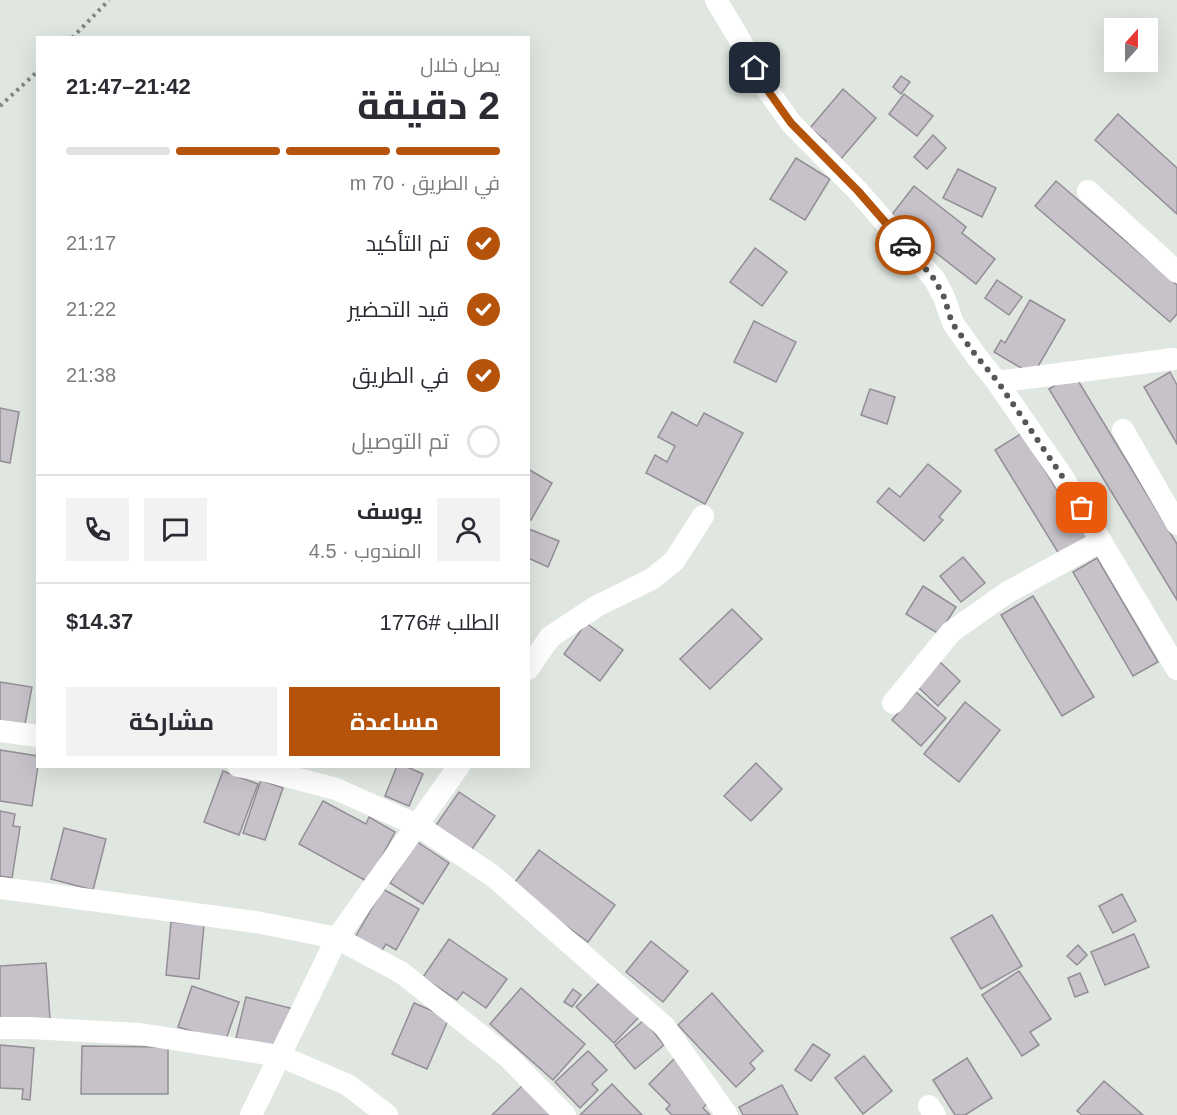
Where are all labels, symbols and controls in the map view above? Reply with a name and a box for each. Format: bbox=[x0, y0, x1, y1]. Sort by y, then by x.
north arrow bbox=[1104, 18, 1158, 72]
map controls bbox=[1104, 18, 1158, 72]
pin bbox=[729, 42, 780, 93]
icon: home bbox=[738, 51, 771, 84]
text: يصل خلال bbox=[420, 54, 500, 76]
text: 21:42–21:47 bbox=[66, 74, 191, 99]
text: 2 دقيقة bbox=[357, 84, 500, 127]
text: في الطريق · 70 m bbox=[350, 172, 500, 194]
courier bbox=[875, 215, 935, 275]
icon: check bbox=[467, 227, 500, 260]
icon: car bbox=[889, 229, 922, 262]
text: تم التأكيد bbox=[366, 231, 449, 256]
text: 21:17 bbox=[66, 232, 116, 254]
icon: check bbox=[467, 293, 500, 326]
text: قيد التحضير bbox=[348, 297, 449, 322]
text: 21:22 bbox=[66, 298, 116, 320]
icon: check bbox=[467, 359, 500, 392]
text: في الطريق bbox=[352, 363, 449, 388]
text: 21:38 bbox=[66, 364, 116, 386]
text: تم التوصيل bbox=[351, 429, 449, 454]
pin bbox=[1056, 482, 1107, 533]
icon: bag bbox=[1065, 491, 1098, 524]
button: phone bbox=[66, 498, 129, 561]
button: chat bbox=[144, 498, 207, 561]
button: person bbox=[437, 498, 500, 561]
text: يوسف bbox=[357, 499, 422, 524]
text: المندوب · 4.5 bbox=[309, 540, 422, 562]
text: $14.37 bbox=[66, 609, 133, 634]
text: الطلب #1776 bbox=[380, 610, 500, 635]
button: مشاركة bbox=[66, 687, 277, 756]
button: مساعدة bbox=[289, 687, 500, 756]

